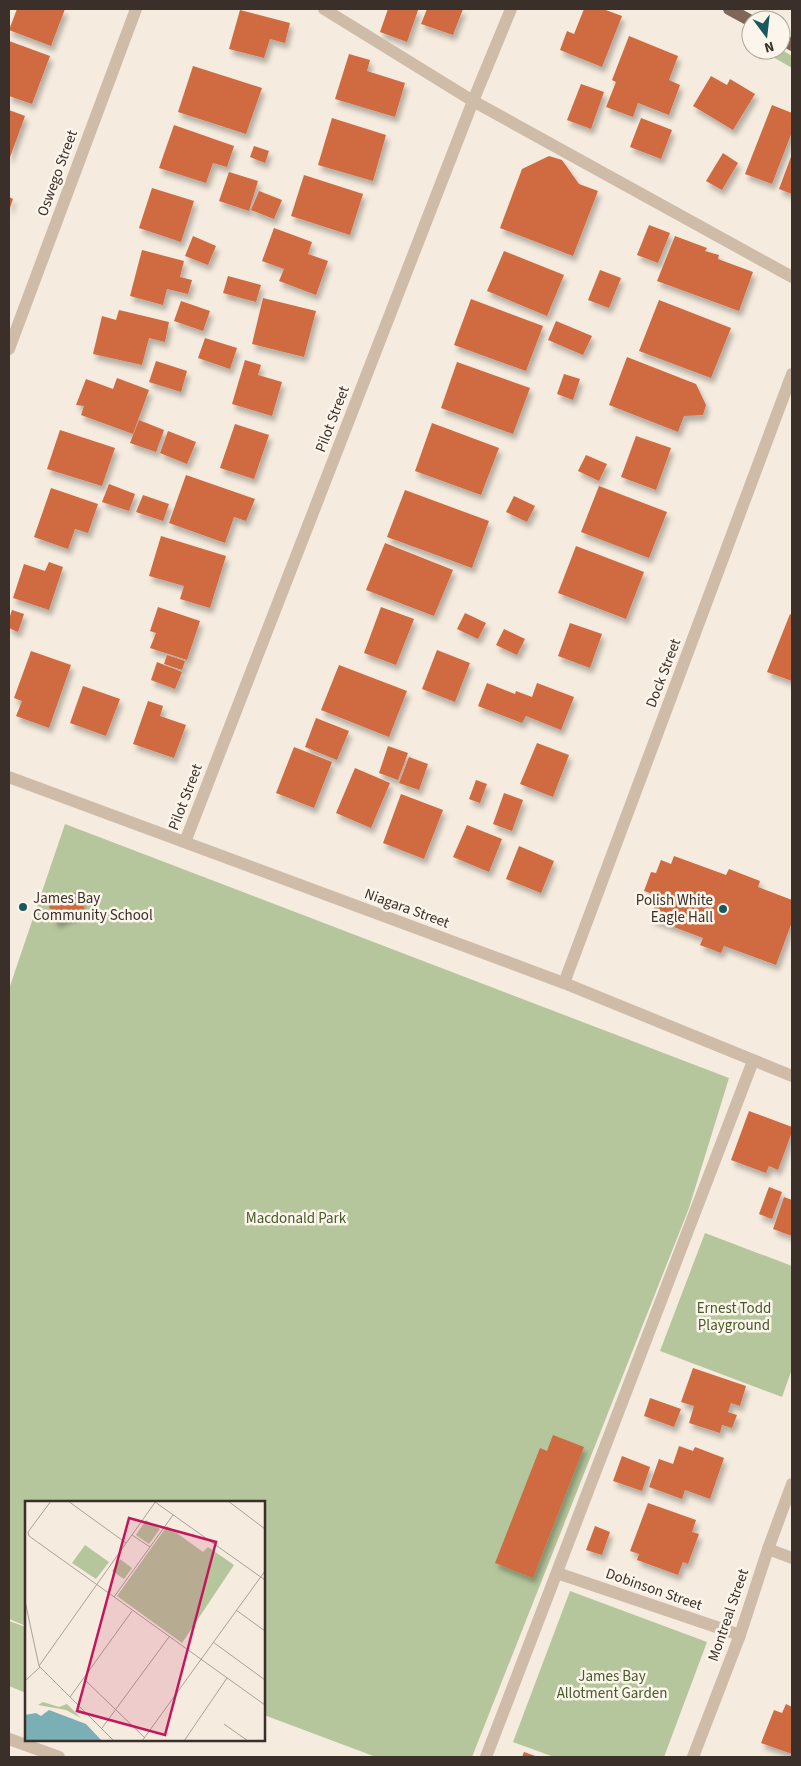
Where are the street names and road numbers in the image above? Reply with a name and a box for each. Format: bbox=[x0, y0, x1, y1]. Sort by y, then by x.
street label: Oswego Street bbox=[32, 127, 83, 219]
street label: Pilot Street bbox=[310, 383, 355, 455]
street label: Dock Street bbox=[641, 636, 686, 711]
street label: Pilot Street bbox=[163, 761, 208, 833]
street label: Niagara Street bbox=[362, 883, 452, 934]
street label: Dobinson Street bbox=[603, 1563, 705, 1616]
street label: Montreal Street bbox=[703, 1566, 754, 1664]

